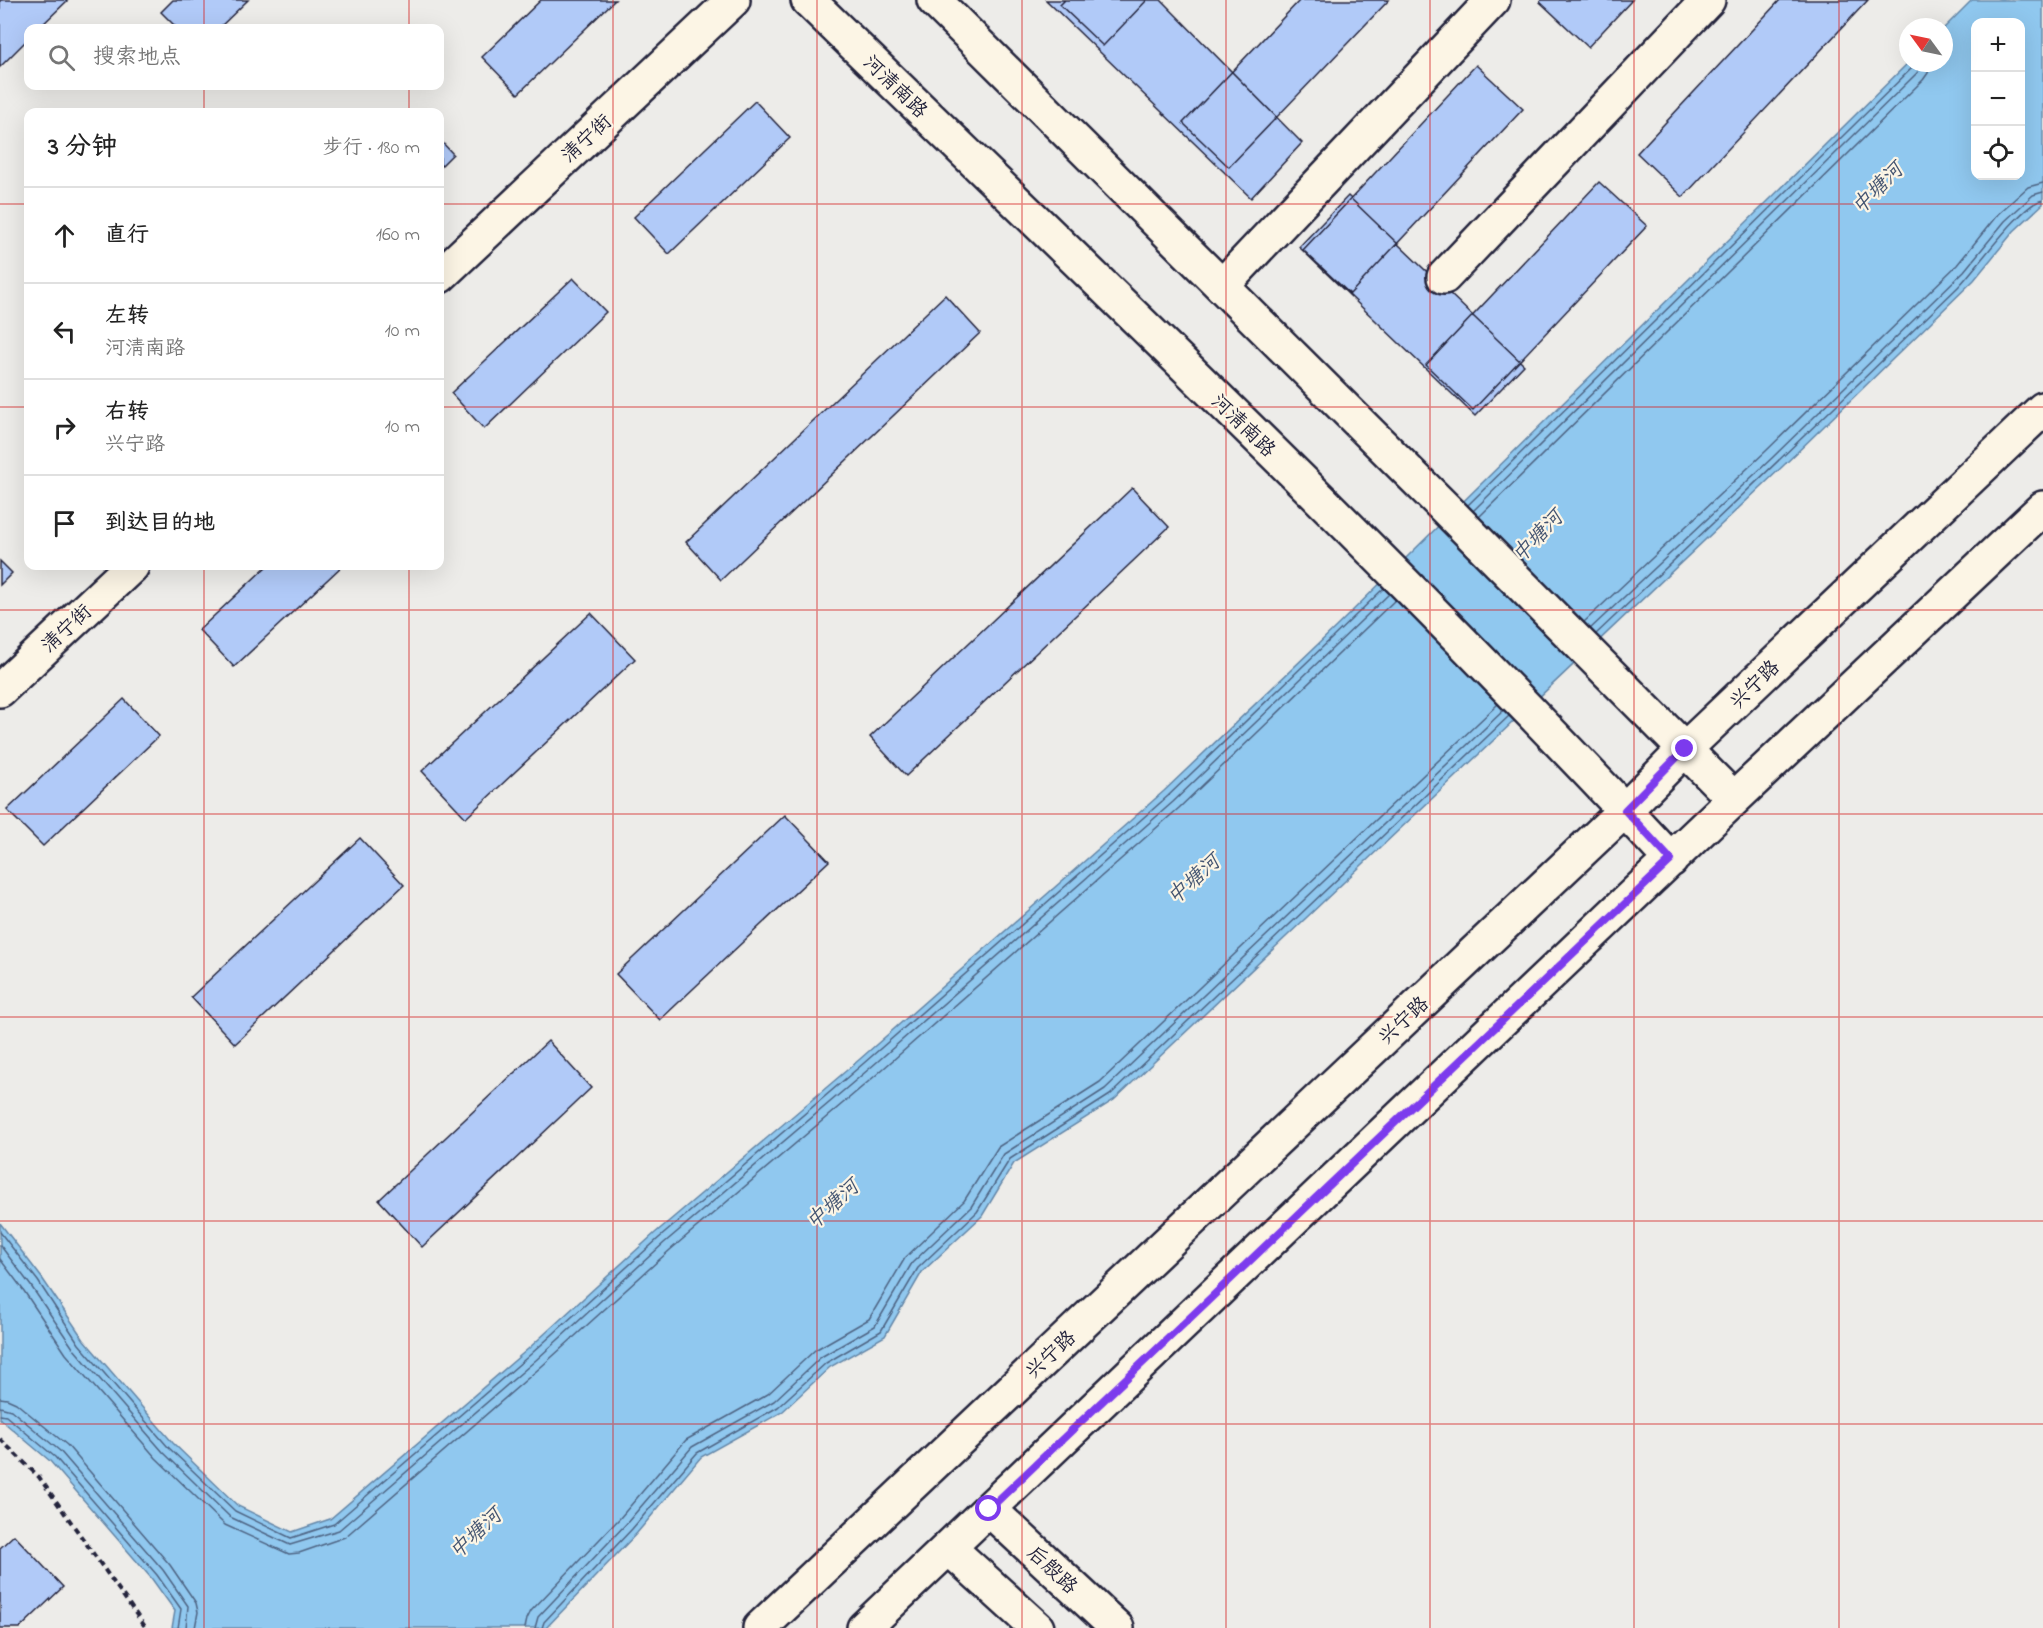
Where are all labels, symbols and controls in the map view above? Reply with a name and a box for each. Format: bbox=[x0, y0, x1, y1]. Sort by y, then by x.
north arrow bbox=[1899, 18, 1953, 72]
map controls bbox=[1971, 18, 2025, 180]
button: + bbox=[1971, 18, 2025, 72]
search box bbox=[24, 24, 444, 90]
icon: search bbox=[45, 41, 78, 74]
text: 搜索地点 bbox=[93, 42, 181, 74]
street label: 河清南路 bbox=[855, 50, 934, 127]
button: − bbox=[1971, 72, 2025, 126]
street label: 清宁街 bbox=[556, 109, 620, 171]
button: locate bbox=[1971, 126, 2025, 180]
text: 3 分钟 bbox=[48, 129, 117, 167]
text: 步行 · 180 m bbox=[323, 134, 420, 163]
water label: 中塘河 bbox=[1846, 154, 1913, 222]
icon: ahead bbox=[48, 219, 81, 252]
text: 直行 bbox=[105, 220, 149, 252]
text: 160 m bbox=[376, 221, 420, 250]
text: 左转 bbox=[105, 301, 149, 333]
icon: left bbox=[48, 315, 81, 348]
text: 10 m bbox=[384, 317, 420, 346]
text: 河清南路 bbox=[105, 335, 185, 364]
street label: 河清南路 bbox=[1203, 389, 1282, 466]
text: 右转 bbox=[105, 397, 149, 429]
icon: right bbox=[48, 411, 81, 444]
text: 10 m bbox=[384, 413, 420, 442]
text: 兴宁路 bbox=[105, 431, 165, 460]
water label: 中塘河 bbox=[1506, 502, 1573, 570]
icon: arrive bbox=[48, 507, 81, 540]
text: 到达目的地 bbox=[105, 508, 215, 540]
street label: 清宁街 bbox=[36, 599, 100, 661]
street label: 兴宁路 bbox=[1724, 654, 1788, 717]
route end bbox=[1671, 735, 1697, 761]
water label: 中塘河 bbox=[1161, 846, 1230, 913]
street label: 兴宁路 bbox=[1373, 990, 1437, 1053]
water label: 中塘河 bbox=[800, 1171, 869, 1238]
street label: 兴宁路 bbox=[1020, 1324, 1084, 1387]
route start bbox=[975, 1495, 1001, 1521]
water label: 中塘河 bbox=[443, 1500, 512, 1567]
street label: 后殷路 bbox=[1019, 1540, 1084, 1603]

